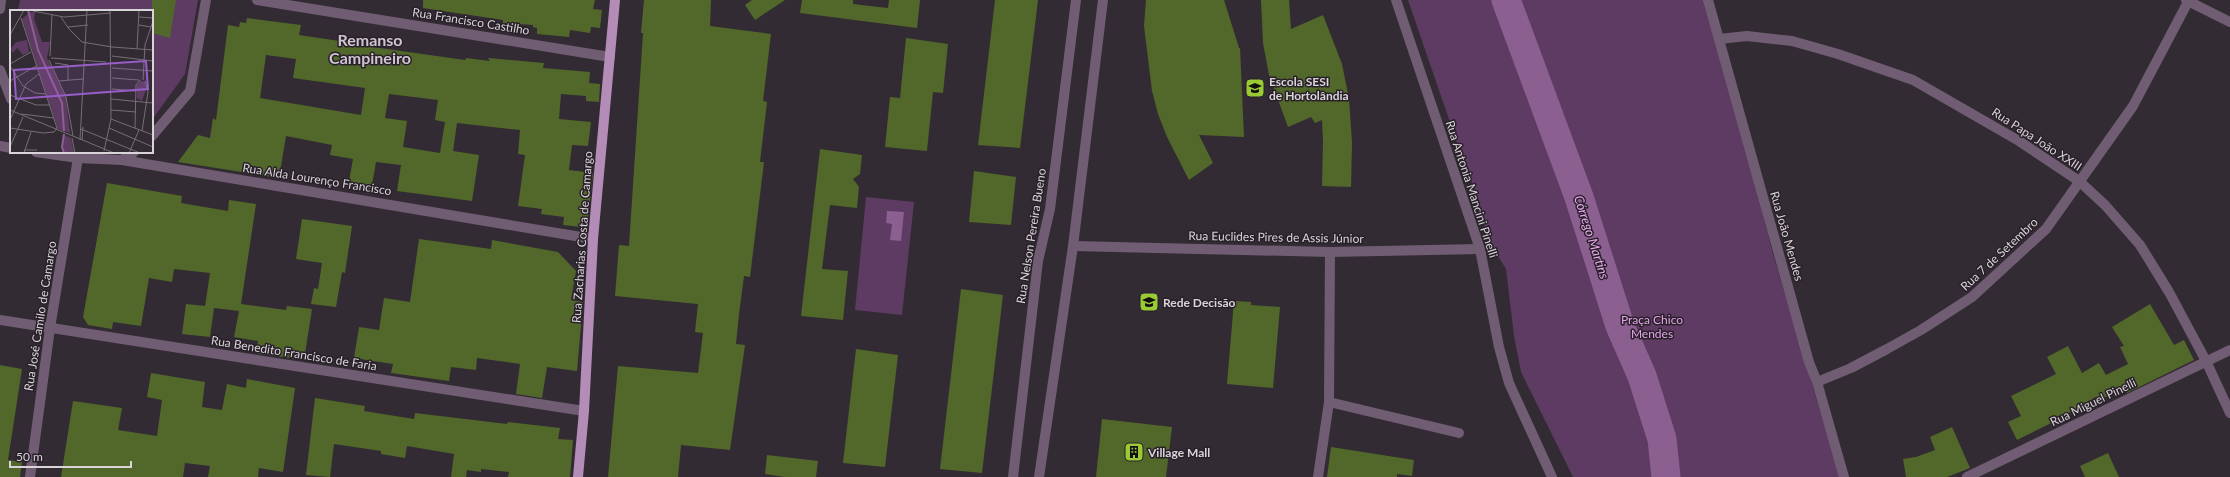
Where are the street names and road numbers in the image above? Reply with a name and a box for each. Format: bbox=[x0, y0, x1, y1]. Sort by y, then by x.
street label: Rua Francisco Castilho bbox=[411, 4, 531, 38]
street label: Rua Papa João XXIII bbox=[1989, 104, 2085, 174]
street label: Rua Antonia Mancini Pinelli bbox=[1443, 118, 1501, 260]
street label: Rua Zacharias Costa de Camargo bbox=[569, 150, 596, 324]
street label: Rua Alda Lourenço Francisco bbox=[241, 160, 393, 198]
street label: Rua Nelson Pereira Bueno bbox=[1013, 167, 1049, 305]
street label: Rua João Mendes bbox=[1767, 190, 1807, 282]
street label: Rua 7 de Setembro bbox=[1957, 214, 2041, 294]
street label: Rua Euclides Pires de Assis Júnior bbox=[1188, 228, 1364, 246]
street label: Rua José Camilo de Camargo bbox=[21, 240, 59, 392]
street label: Rua Benedito Francisco de Faria bbox=[210, 332, 378, 374]
street label: Rua Miguel Pinelli bbox=[2048, 375, 2139, 429]

